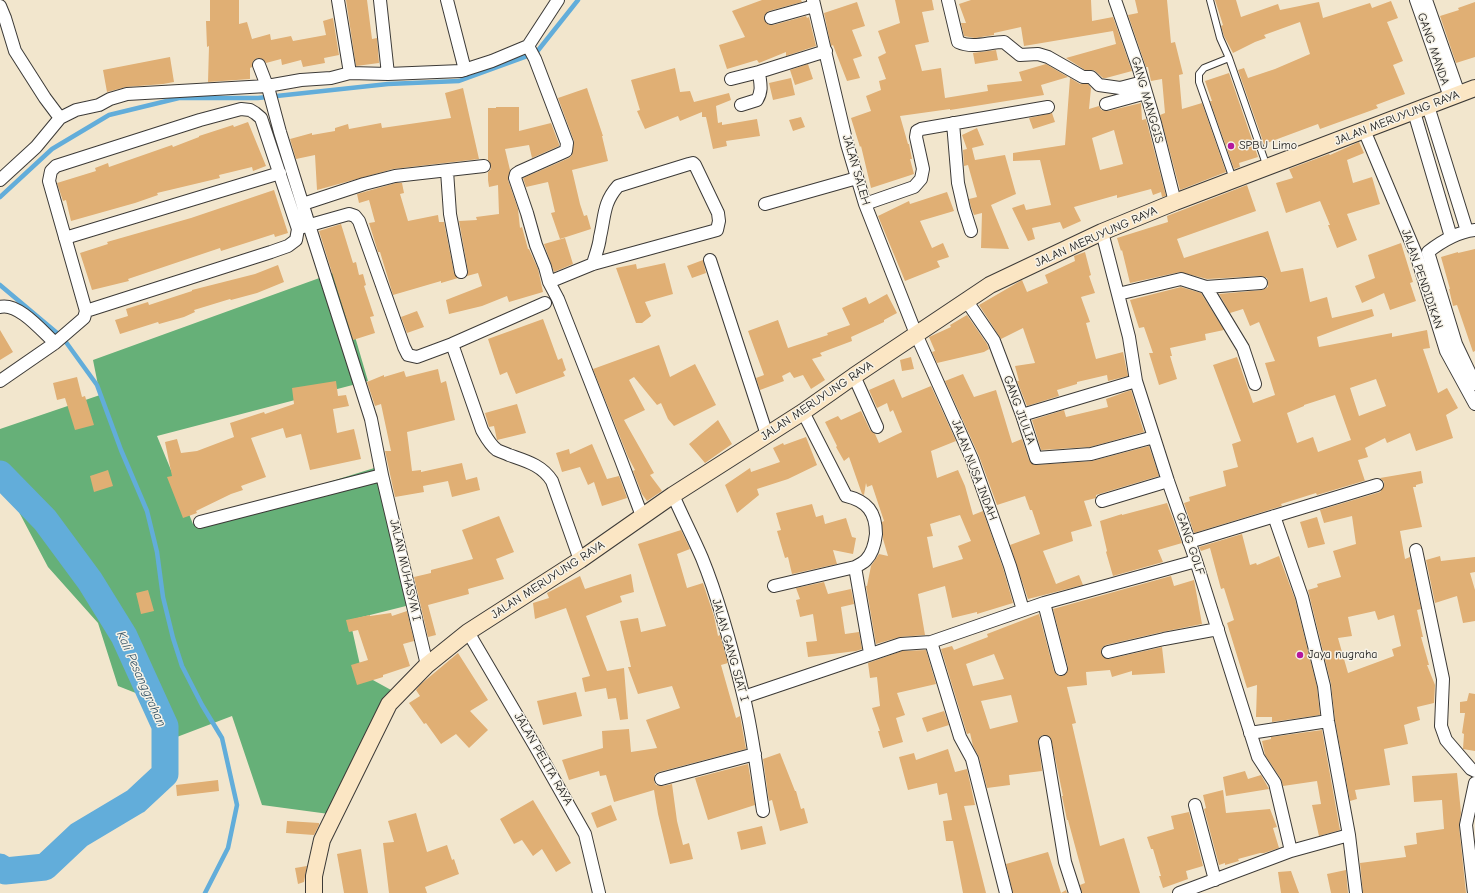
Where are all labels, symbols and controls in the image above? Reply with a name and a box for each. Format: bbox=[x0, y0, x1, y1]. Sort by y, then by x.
street label: GANG MANDA bbox=[1414, 11, 1452, 87]
street label: GANG MANGGIS bbox=[1128, 55, 1166, 145]
street label: JALAN MERUYUNG RAYA bbox=[1333, 88, 1461, 148]
street label: JALAN SALEH bbox=[839, 133, 873, 207]
place label: SPBU Limo bbox=[1239, 139, 1297, 153]
marker: SPBU Limo bbox=[1226, 141, 1236, 151]
street label: JALAN MERUYUNG RAYA bbox=[1033, 204, 1159, 270]
street label: JALAN PENDIDIKAN bbox=[1398, 227, 1446, 331]
street label: JALAN MERUYUNG RAYA bbox=[758, 358, 876, 444]
street label: GANG JIULIA bbox=[1000, 374, 1038, 446]
street label: JALAN NUSA INDAH bbox=[948, 418, 1000, 522]
street label: GANG GOLF bbox=[1173, 511, 1207, 577]
street label: JALAN MUHASYM I bbox=[386, 518, 424, 622]
street label: JALAN MERUYUNG RAYA bbox=[489, 538, 607, 622]
street label: JALAN GANG SIAT I bbox=[709, 597, 751, 703]
water label: Kali Pesanggrahan bbox=[113, 629, 169, 729]
place label: Jaya nugraha bbox=[1308, 648, 1378, 662]
marker: Jaya nugraha bbox=[1295, 650, 1305, 660]
street label: JALAN PELITA RAYA bbox=[511, 710, 575, 808]

